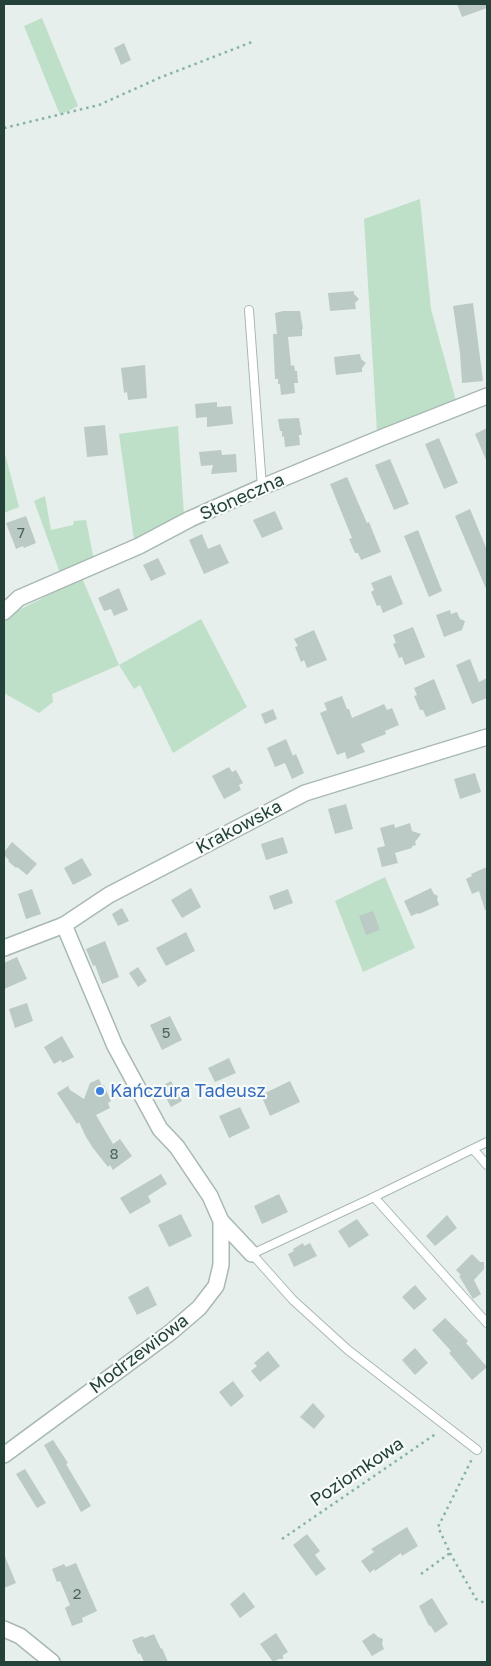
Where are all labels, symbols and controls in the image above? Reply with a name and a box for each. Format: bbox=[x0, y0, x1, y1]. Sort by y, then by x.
street label: Słoneczna bbox=[196, 469, 288, 525]
house number: 7 bbox=[17, 524, 25, 542]
street label: Krakowska bbox=[192, 795, 286, 859]
house number: 5 bbox=[162, 1024, 170, 1042]
place label: Kańczura Tadeusz bbox=[110, 1080, 266, 1102]
marker: Kańczura Tadeusz bbox=[94, 1085, 106, 1097]
house number: 8 bbox=[109, 1145, 119, 1163]
street label: Modrzewiowa bbox=[85, 1310, 193, 1398]
street label: Poziomkowa bbox=[306, 1433, 408, 1511]
house number: 2 bbox=[73, 1585, 81, 1603]

